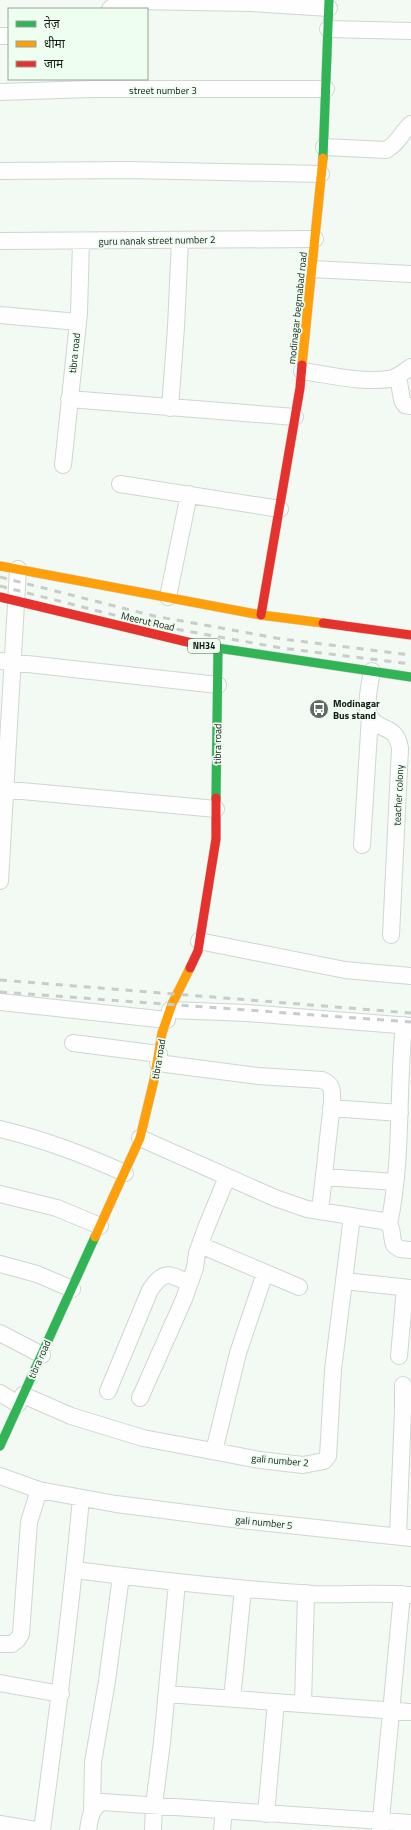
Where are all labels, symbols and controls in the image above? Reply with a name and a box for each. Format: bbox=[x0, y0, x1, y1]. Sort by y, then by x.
legend bbox=[8, 8, 148, 80]
text: तेज़ bbox=[44, 14, 61, 33]
text: धीमा bbox=[44, 34, 66, 53]
text: जाम bbox=[44, 54, 64, 73]
street label: street number 3 bbox=[129, 83, 197, 98]
street label: guru nanak street number 2 bbox=[98, 232, 216, 249]
street label: modinagar begmabad road bbox=[284, 251, 311, 365]
street label: tibra road bbox=[65, 332, 84, 374]
street label: Meerut Road bbox=[120, 608, 176, 635]
road number: NH34 bbox=[188, 639, 220, 653]
place label: Modinagar Bus stand bbox=[333, 696, 380, 723]
bus stop icon: Modinagar Bus stand bbox=[308, 698, 330, 720]
street label: tibra road bbox=[210, 724, 225, 764]
street label: teacher colony bbox=[389, 764, 408, 826]
street label: tibra road bbox=[148, 1038, 169, 1080]
street label: tibra road bbox=[24, 1338, 55, 1381]
street label: gali number 2 bbox=[251, 1451, 309, 1470]
street label: gali number 5 bbox=[235, 1512, 294, 1533]

